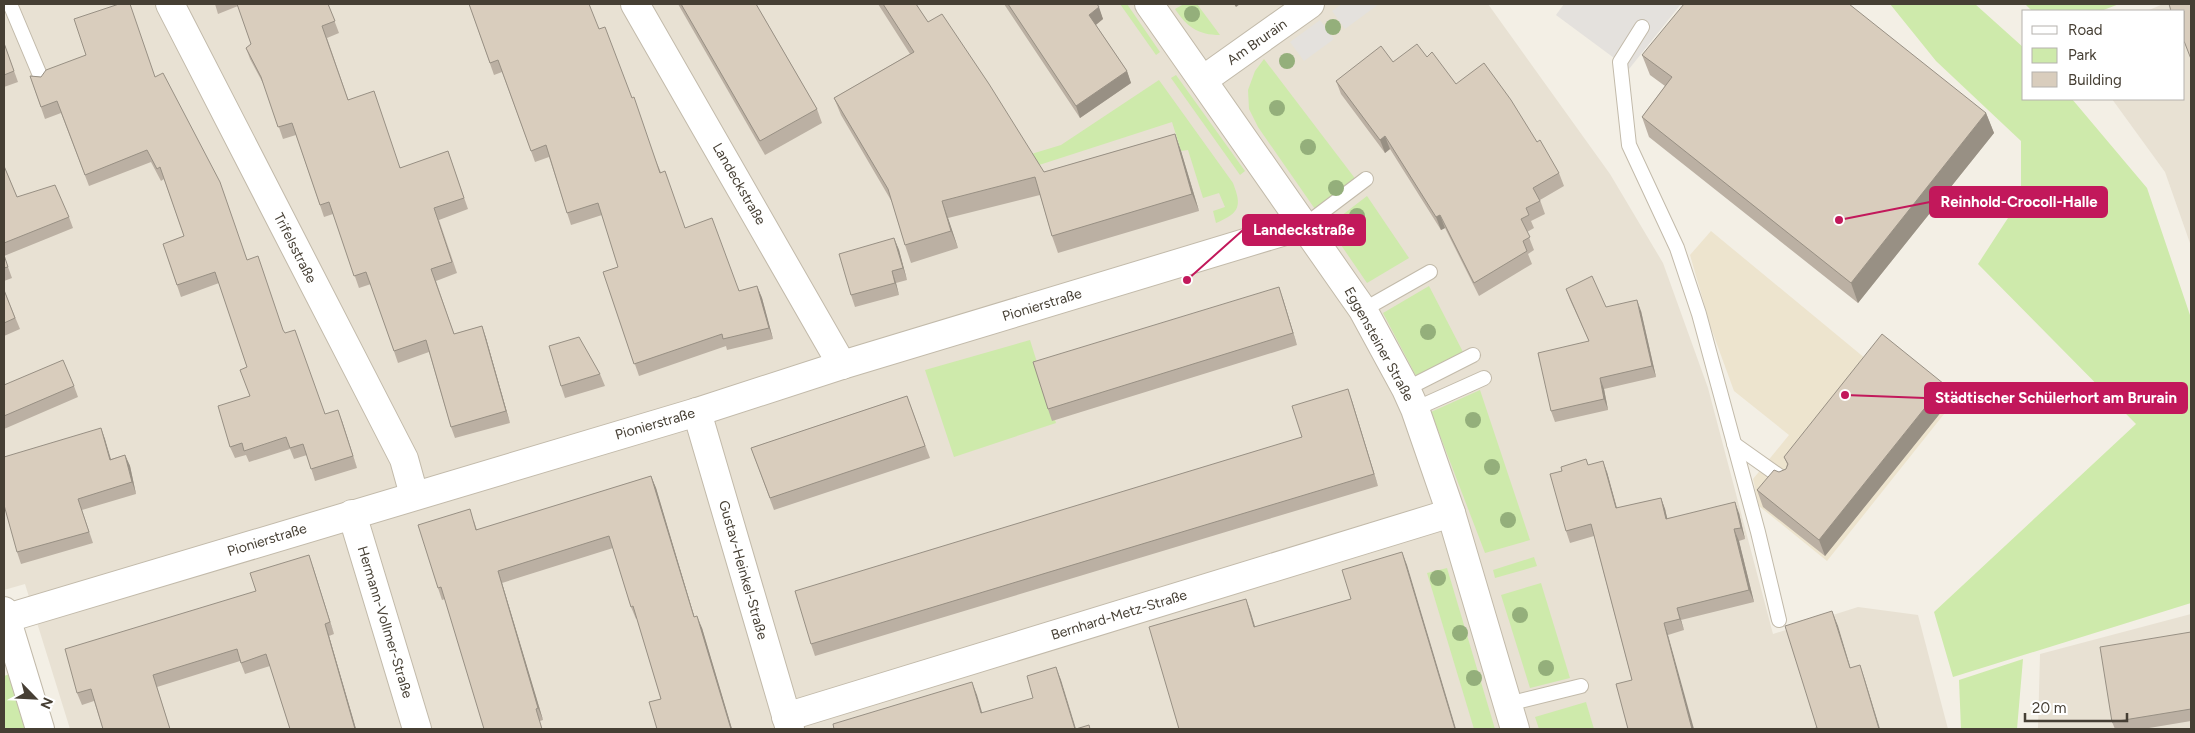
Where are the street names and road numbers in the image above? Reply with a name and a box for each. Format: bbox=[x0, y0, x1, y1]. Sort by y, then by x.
street label: Am Brurain bbox=[1224, 15, 1290, 69]
street label: Landeckstraße bbox=[709, 140, 769, 228]
street label: Trifelsstraße bbox=[270, 210, 320, 286]
street label: Eggensteiner Straße bbox=[1341, 284, 1418, 404]
street label: Pionierstraße bbox=[1000, 285, 1084, 325]
street label: Pionierstraße bbox=[613, 404, 697, 443]
street label: Gustav-Heinkel-Straße bbox=[715, 498, 771, 642]
street label: Pionierstraße bbox=[225, 520, 309, 560]
street label: Hermann-Vollmer-Straße bbox=[354, 544, 416, 700]
street label: Bernhard-Metz-Straße bbox=[1049, 586, 1189, 644]

